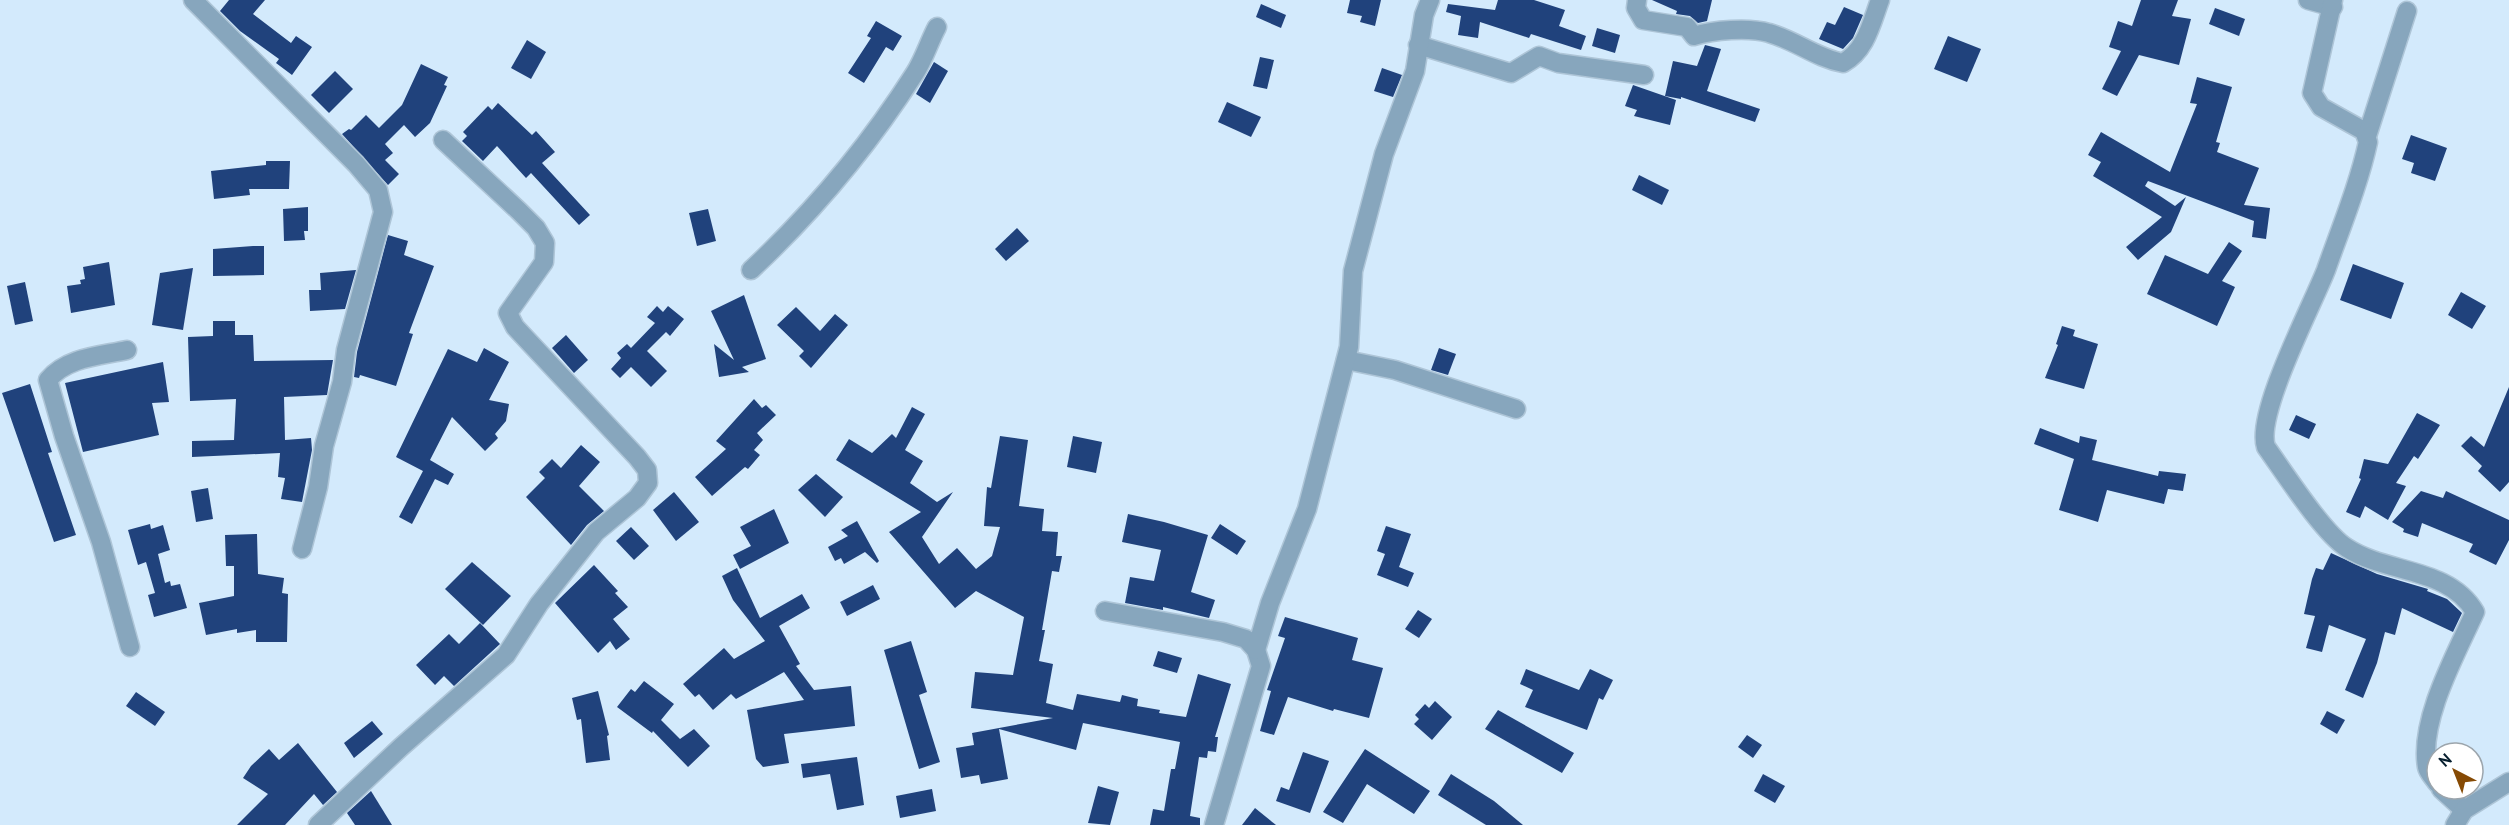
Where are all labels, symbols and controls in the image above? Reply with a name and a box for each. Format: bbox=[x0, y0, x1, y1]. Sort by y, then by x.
north arrow bbox=[2425, 741, 2485, 801]
text: N bbox=[2434, 749, 2456, 771]

